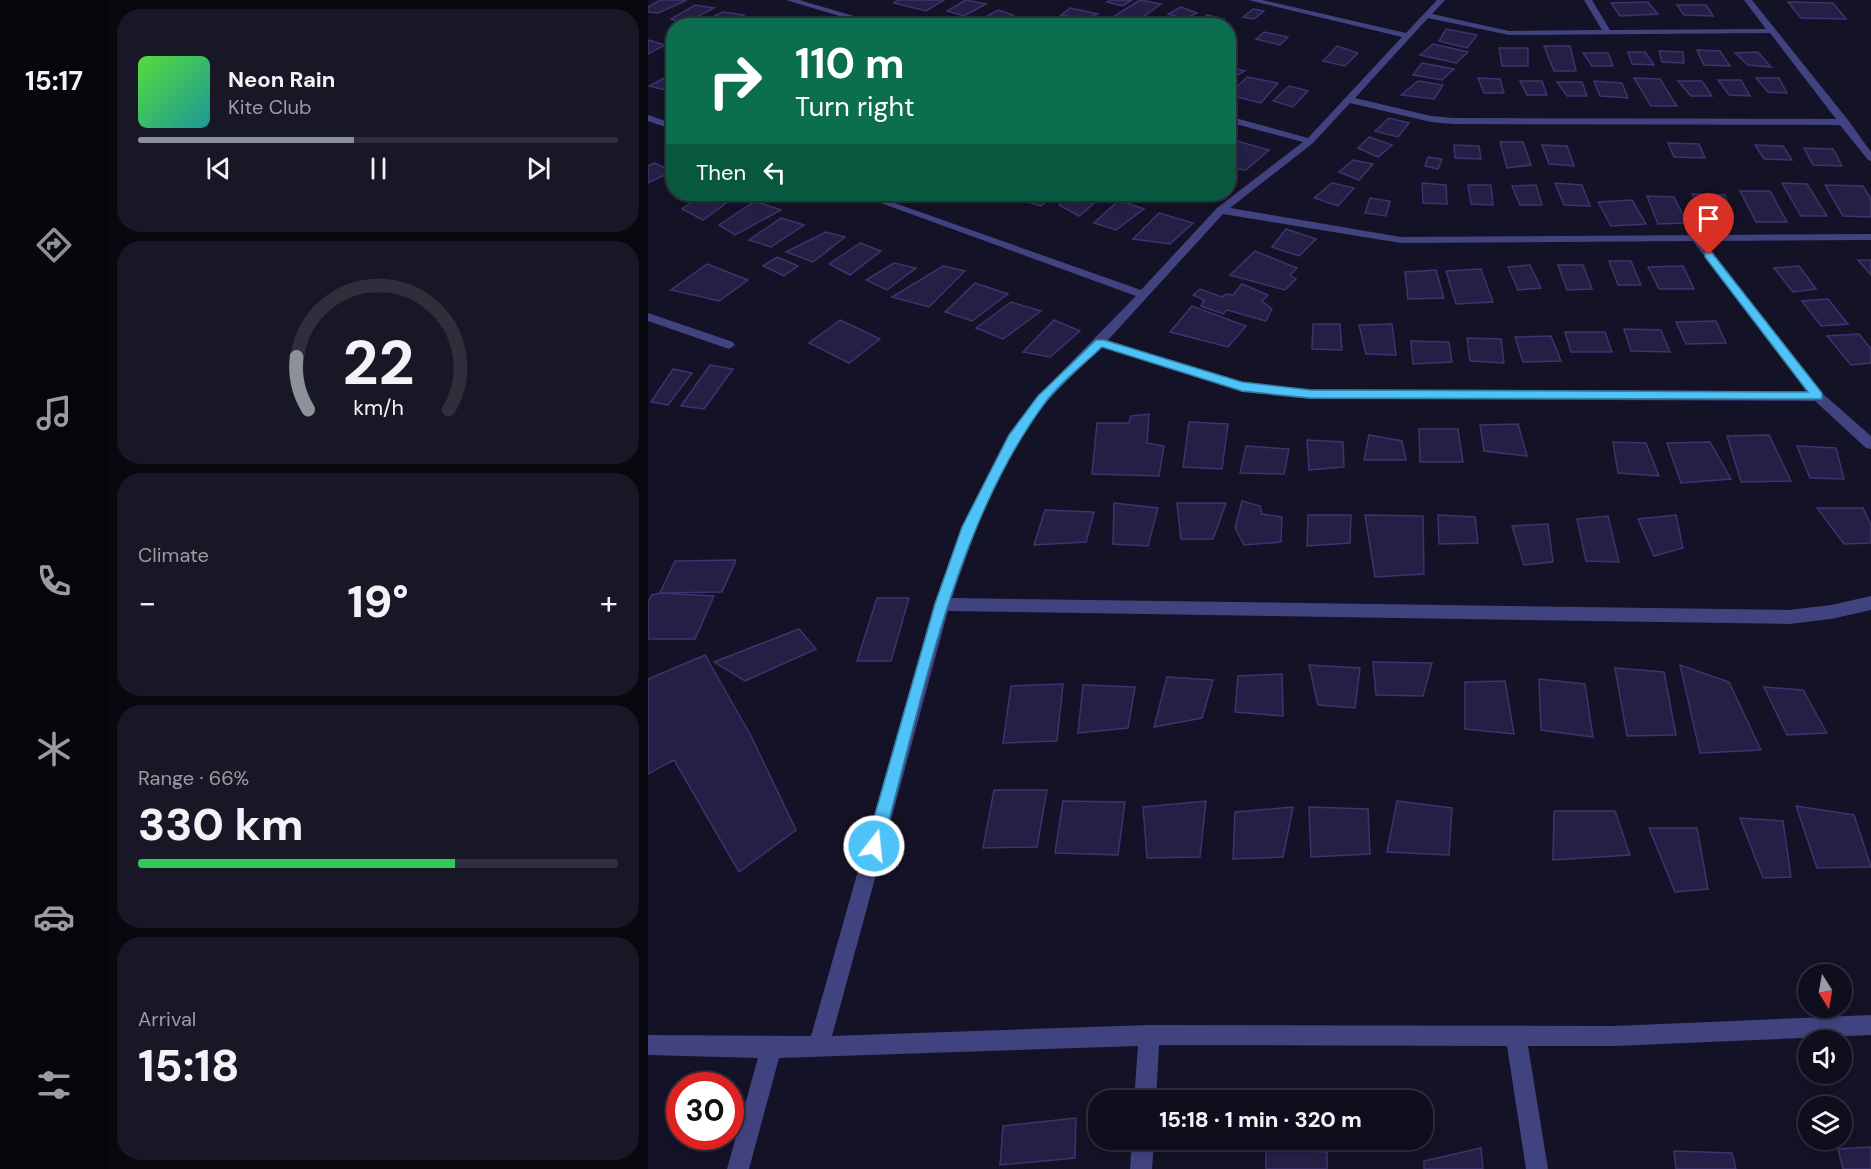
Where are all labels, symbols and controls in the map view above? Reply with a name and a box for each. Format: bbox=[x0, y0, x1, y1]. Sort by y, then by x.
text: 110 m bbox=[795, 36, 905, 91]
icon: right bbox=[696, 42, 774, 120]
text: 15:17 bbox=[25, 63, 83, 98]
text: Neon Rain bbox=[228, 65, 335, 94]
text: Turn right bbox=[795, 89, 915, 124]
text: Kite Club bbox=[228, 94, 312, 120]
icon: previous bbox=[202, 152, 235, 185]
icon: pause bbox=[362, 152, 395, 185]
icon: next bbox=[522, 152, 555, 185]
icon: left bbox=[758, 156, 791, 189]
text: Then bbox=[696, 158, 746, 187]
pin bbox=[1683, 193, 1734, 255]
icon: arrive bbox=[1692, 202, 1725, 235]
icon: directions bbox=[33, 224, 75, 266]
text: 22 bbox=[342, 322, 414, 403]
icon: music bbox=[33, 392, 75, 434]
text: km/h bbox=[353, 394, 403, 422]
text: Climate bbox=[138, 542, 209, 568]
icon: phone bbox=[33, 560, 75, 602]
text: 19° bbox=[347, 572, 409, 631]
text: − bbox=[138, 581, 156, 624]
text: + bbox=[600, 581, 618, 624]
icon: climate bbox=[33, 728, 75, 770]
text: Range · 66% bbox=[138, 765, 249, 791]
text: 330 km bbox=[138, 795, 304, 854]
position arrow bbox=[842, 814, 906, 878]
icon: car bbox=[33, 896, 75, 938]
north arrow bbox=[1798, 964, 1852, 1018]
map controls bbox=[1798, 964, 1852, 1150]
text: Arrival bbox=[138, 1006, 196, 1032]
button: sound bbox=[1798, 1030, 1852, 1084]
text: 15:18 bbox=[138, 1036, 240, 1095]
icon: filters bbox=[33, 1064, 75, 1106]
speed limit sign: 30 bbox=[666, 1072, 744, 1150]
button: layers bbox=[1798, 1096, 1852, 1150]
text: 15:18 · 1 min · 320 m bbox=[1159, 1105, 1362, 1134]

